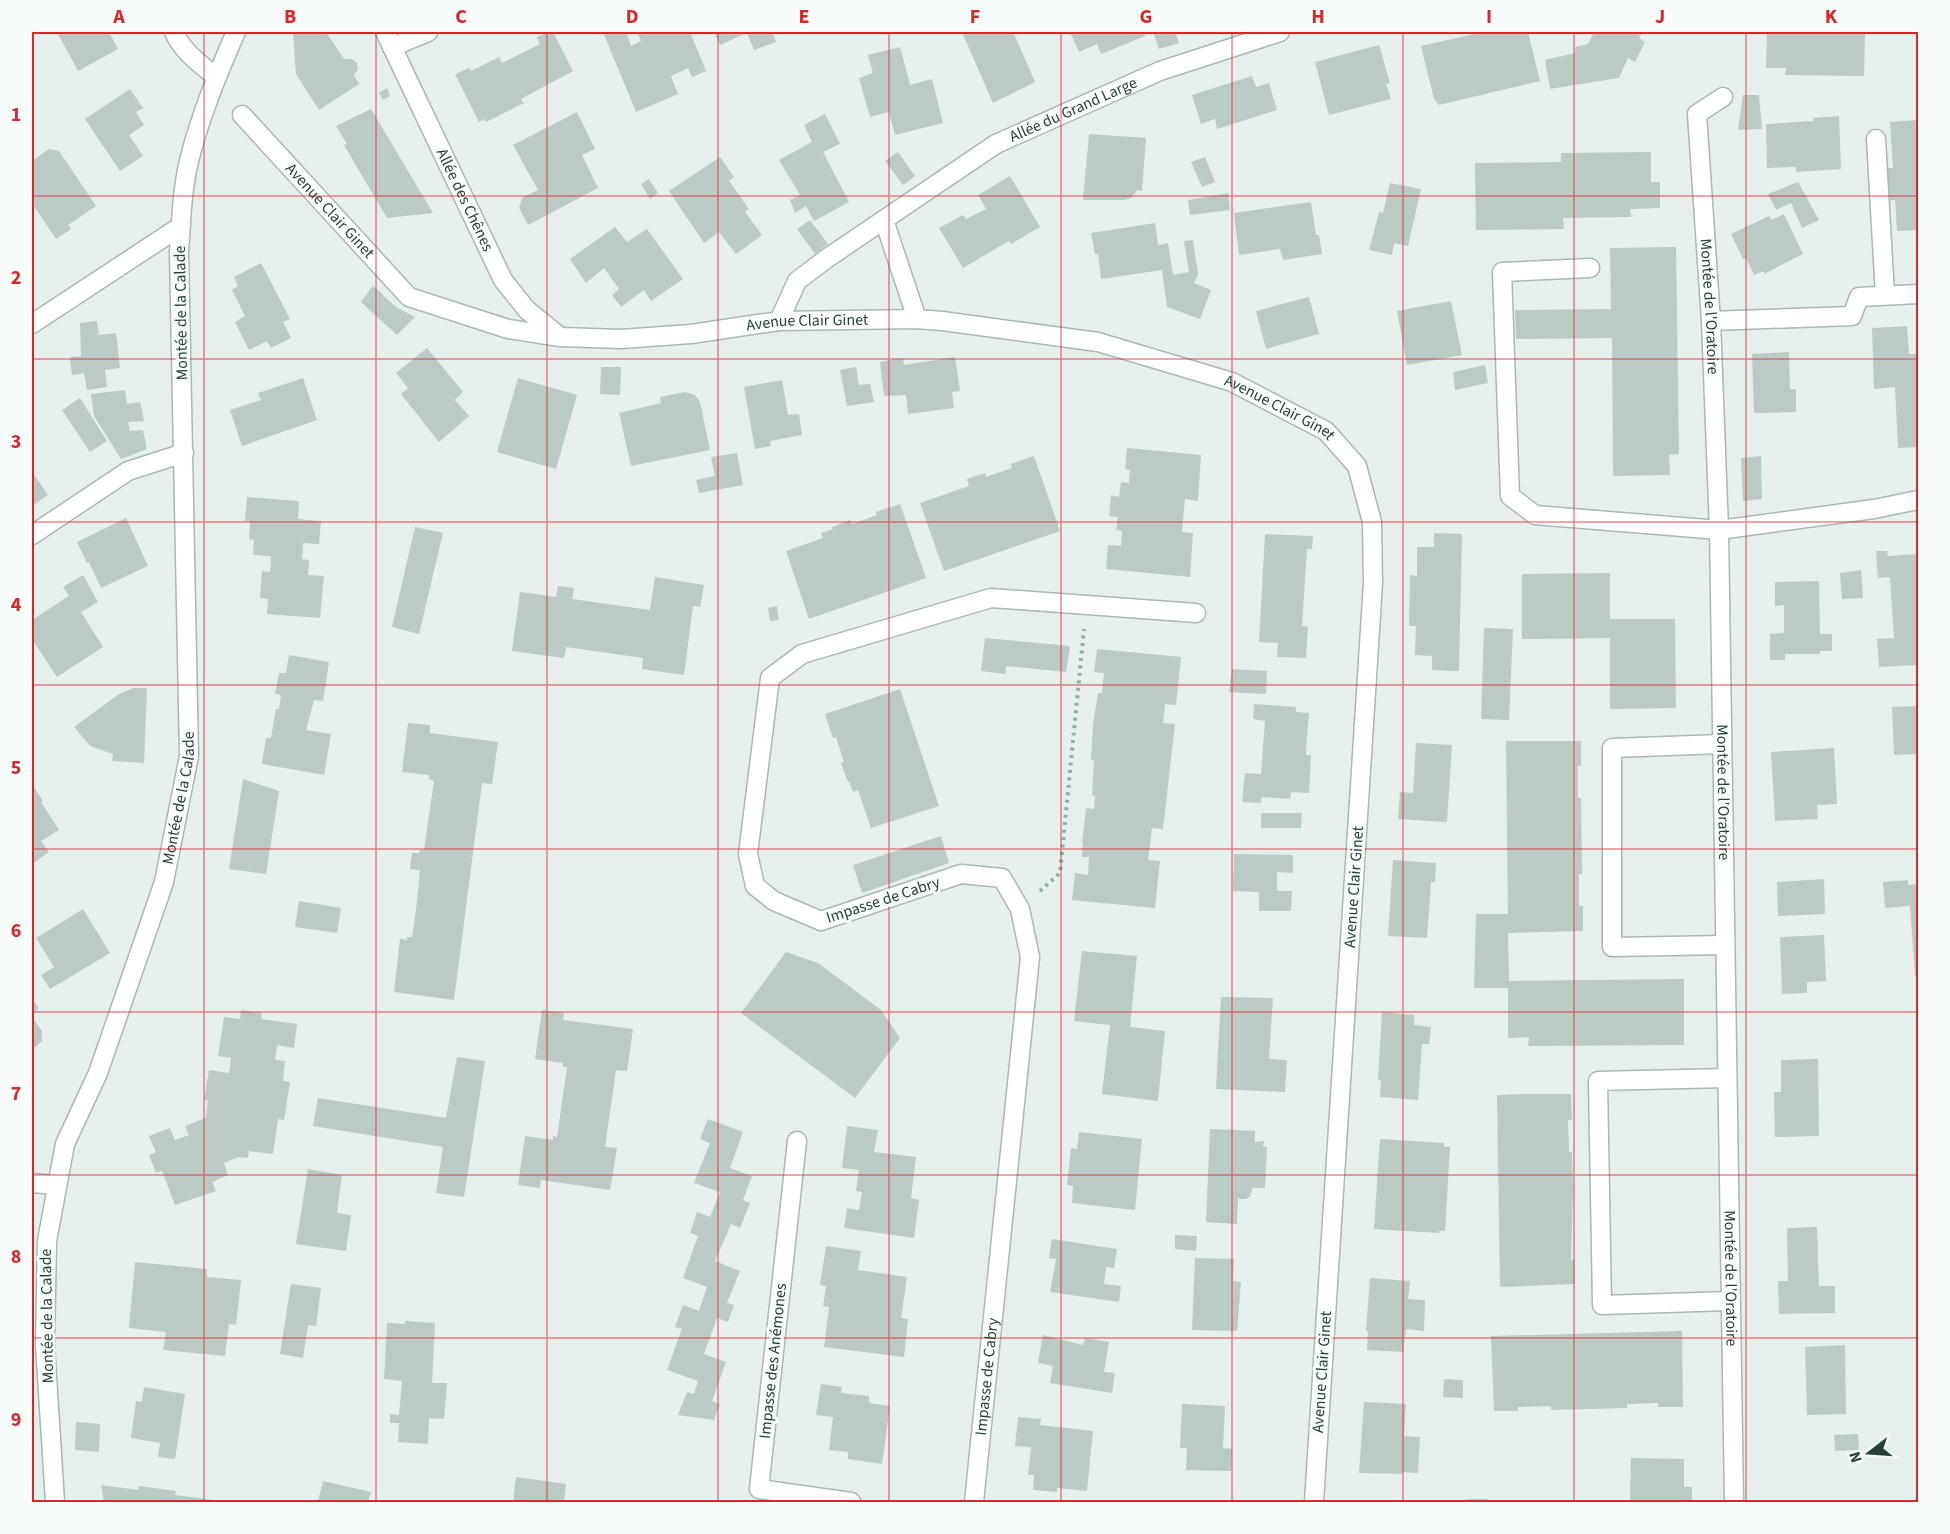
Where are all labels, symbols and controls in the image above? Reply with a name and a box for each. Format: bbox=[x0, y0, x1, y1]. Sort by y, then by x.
text: A bbox=[112, 3, 125, 31]
text: B bbox=[284, 3, 296, 31]
text: C bbox=[455, 3, 467, 31]
text: D bbox=[626, 3, 638, 31]
text: E bbox=[799, 3, 809, 31]
text: F bbox=[970, 3, 980, 31]
text: G bbox=[1140, 3, 1152, 31]
text: H bbox=[1311, 3, 1325, 31]
text: I bbox=[1486, 3, 1492, 31]
text: J bbox=[1655, 3, 1665, 31]
text: K bbox=[1825, 3, 1838, 31]
street label: Allée du Grand Large bbox=[1006, 72, 1141, 148]
text: 1 bbox=[11, 101, 21, 129]
street label: Allée des Chênes bbox=[431, 145, 499, 255]
street label: Avenue Clair Ginet bbox=[280, 158, 380, 264]
street label: Montée de l'Oratoire bbox=[1694, 238, 1724, 375]
street label: Montée de la Calade bbox=[169, 245, 193, 381]
text: 2 bbox=[11, 264, 21, 292]
street label: Avenue Clair Ginet bbox=[745, 309, 869, 337]
street label: Avenue Clair Ginet bbox=[1222, 369, 1341, 445]
text: 3 bbox=[11, 428, 21, 456]
text: 4 bbox=[11, 591, 22, 619]
street label: Montée de l'Oratoire bbox=[1711, 724, 1735, 861]
street label: Montée de la Calade bbox=[157, 731, 200, 866]
text: 5 bbox=[11, 754, 21, 782]
street label: Avenue Clair Ginet bbox=[1339, 825, 1369, 949]
street label: Impasse de Cabry bbox=[823, 871, 943, 929]
text: 6 bbox=[11, 917, 21, 945]
text: 7 bbox=[11, 1080, 21, 1108]
street label: Montée de l'Oratoire bbox=[1718, 1210, 1743, 1347]
text: 8 bbox=[11, 1243, 21, 1271]
street label: Montée de la Calade bbox=[35, 1248, 59, 1384]
street label: Impasse des Anémones bbox=[754, 1282, 792, 1440]
street label: Avenue Clair Ginet bbox=[1307, 1310, 1337, 1434]
street label: Impasse de Cabry bbox=[970, 1316, 1004, 1437]
text: 9 bbox=[11, 1406, 21, 1434]
north arrow bbox=[1839, 1423, 1899, 1483]
text: N bbox=[1844, 1449, 1868, 1465]

